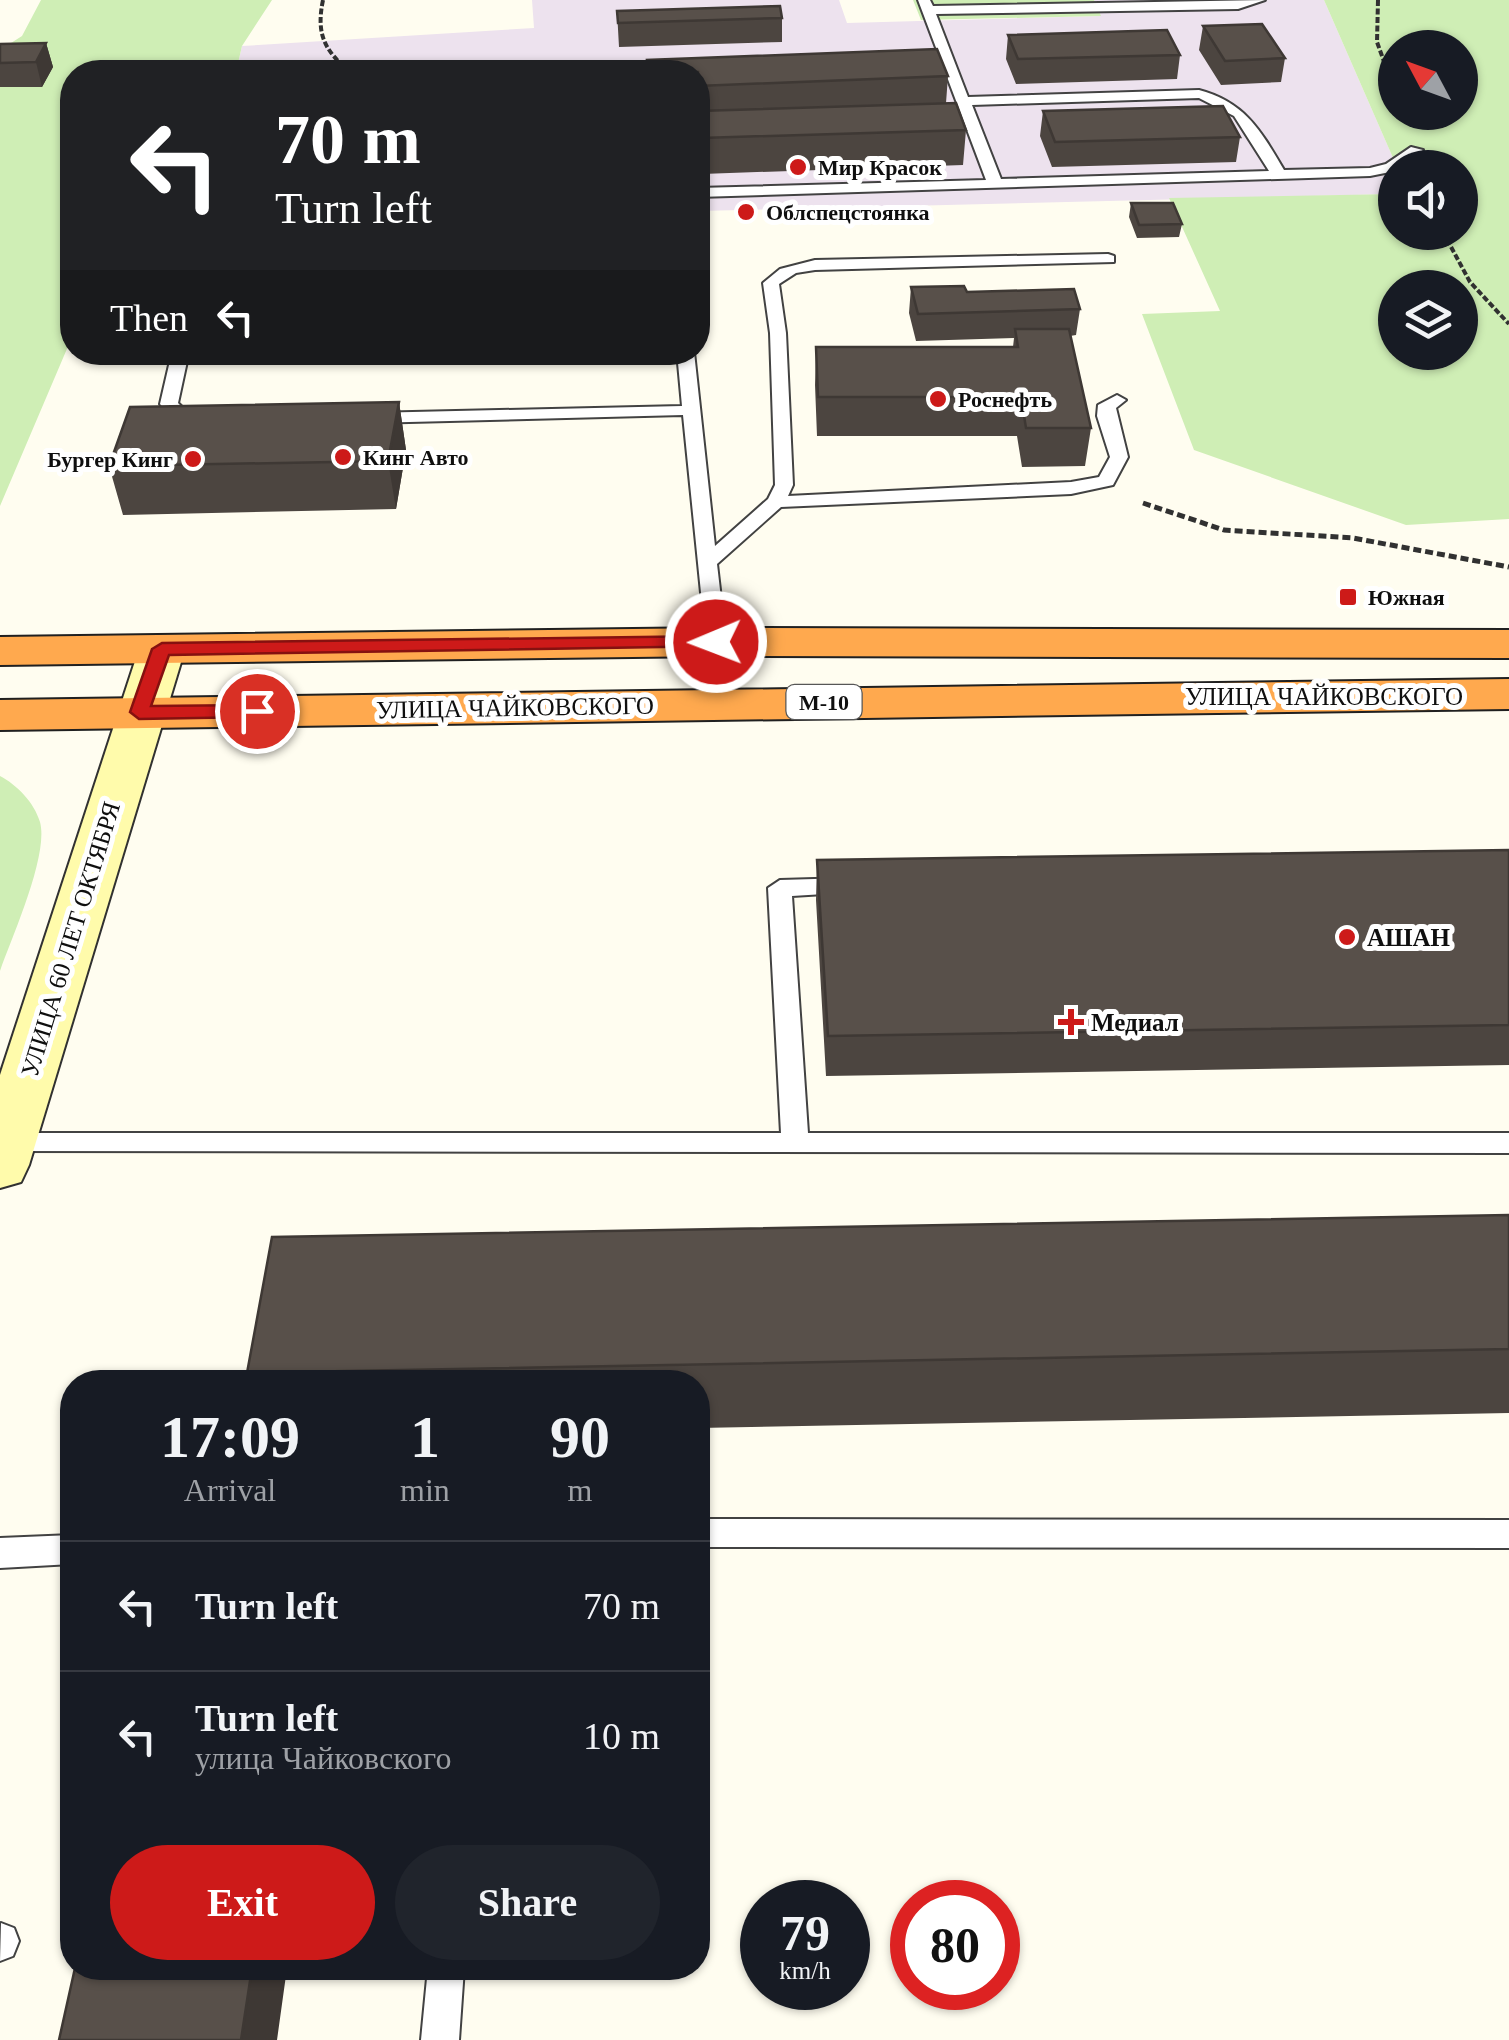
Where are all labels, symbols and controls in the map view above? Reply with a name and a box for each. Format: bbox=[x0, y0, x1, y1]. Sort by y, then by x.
north arrow bbox=[1378, 30, 1478, 130]
map controls bbox=[1378, 30, 1478, 370]
icon: left bbox=[110, 100, 240, 230]
text: 70 m bbox=[275, 101, 421, 178]
button: sound bbox=[1378, 150, 1478, 250]
place label: Мир Красок bbox=[818, 155, 942, 180]
marker: Мир Красок bbox=[787, 156, 809, 178]
text: Turn left bbox=[275, 183, 432, 233]
place label: Облспецстоянка bbox=[766, 200, 930, 225]
marker: Облспецстоянка bbox=[735, 201, 757, 223]
button: layers bbox=[1378, 270, 1478, 370]
icon: left bbox=[208, 290, 263, 345]
text: Then bbox=[110, 297, 188, 339]
place label: Роснефть bbox=[958, 387, 1052, 412]
marker: Роснефть bbox=[927, 388, 949, 410]
place label: Кинг Авто bbox=[363, 445, 469, 470]
marker: Кинг Авто bbox=[332, 446, 354, 468]
place label: Бургер Кинг bbox=[47, 447, 173, 472]
marker: Бургер Кинг bbox=[182, 448, 204, 470]
place label: Южная bbox=[1368, 585, 1445, 610]
marker: Южная bbox=[1337, 586, 1359, 608]
position arrow bbox=[664, 590, 768, 694]
pin bbox=[215, 669, 300, 754]
street label: УЛИЦА ЧАЙКОВСКОГО bbox=[1185, 683, 1463, 710]
icon: arrive bbox=[230, 684, 285, 739]
road number: М-10 bbox=[786, 685, 862, 719]
street label: УЛИЦА ЧАЙКОВСКОГО bbox=[376, 692, 654, 723]
street label: УЛИЦА 60 ЛЕТ ОКТЯБРЯ bbox=[16, 798, 125, 1080]
place label: AШАН bbox=[1367, 924, 1451, 951]
marker: AШАН bbox=[1336, 926, 1358, 948]
place label: Медиал bbox=[1091, 1009, 1179, 1036]
marker: Медиал bbox=[1060, 1011, 1082, 1033]
text: 17:09 bbox=[160, 1404, 300, 1470]
text: 1 bbox=[410, 1404, 440, 1470]
text: 90 bbox=[550, 1404, 610, 1470]
text: Arrival bbox=[184, 1472, 276, 1508]
text: min bbox=[400, 1472, 450, 1508]
text: m bbox=[567, 1472, 592, 1508]
icon: left bbox=[110, 1579, 165, 1634]
text: Turn left bbox=[195, 1585, 338, 1627]
text: 70 m bbox=[583, 1585, 660, 1627]
text: Turn left bbox=[195, 1697, 338, 1739]
icon: left bbox=[110, 1709, 165, 1764]
text: 10 m bbox=[583, 1715, 660, 1757]
text: улица Чайковского bbox=[195, 1740, 451, 1776]
button: Exit bbox=[110, 1845, 375, 1960]
button: Share bbox=[395, 1845, 660, 1960]
speed limit sign: 80 bbox=[890, 1880, 1020, 2010]
text: 79 bbox=[780, 1905, 830, 1961]
text: km/h bbox=[779, 1957, 831, 1984]

